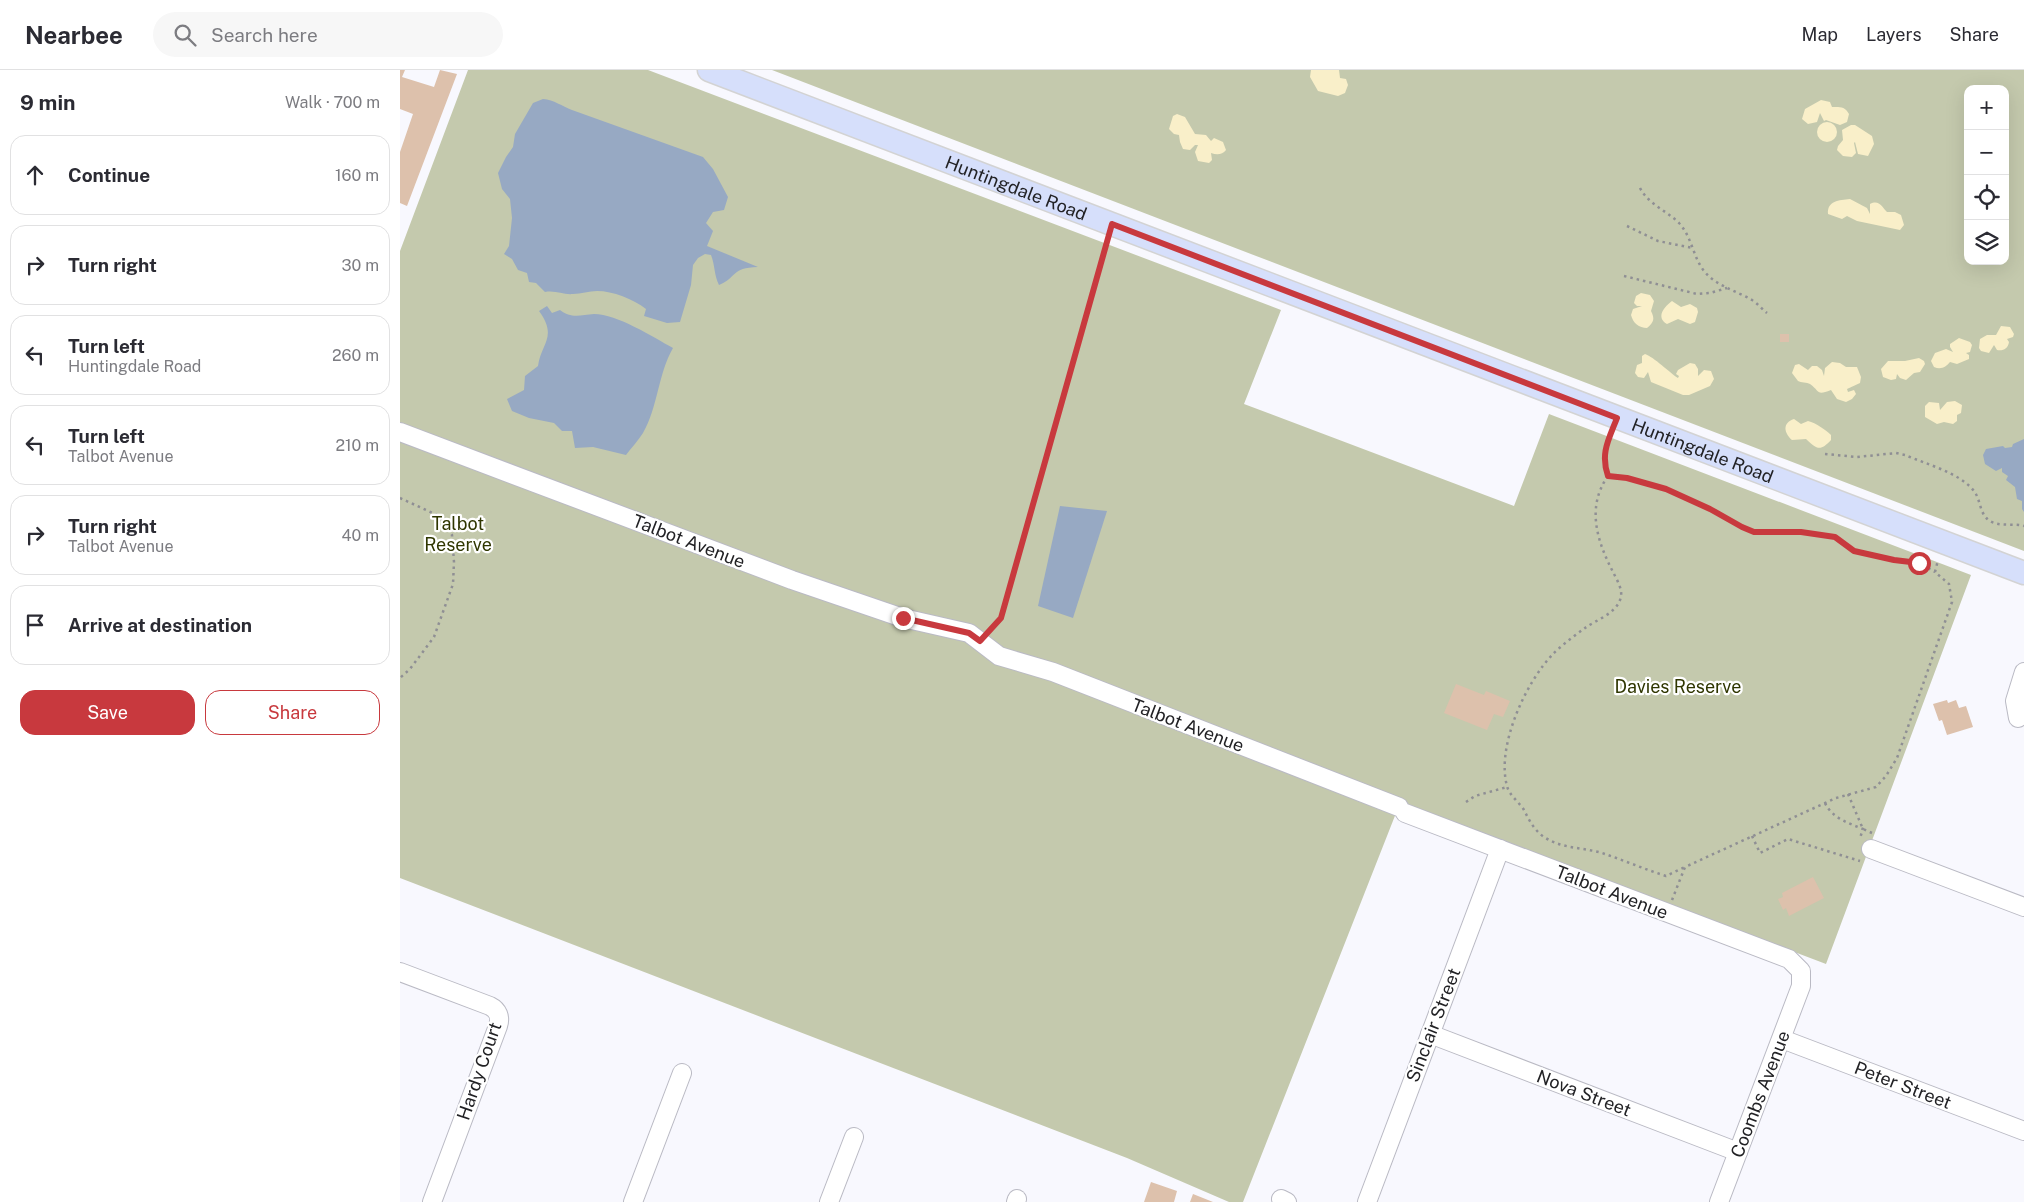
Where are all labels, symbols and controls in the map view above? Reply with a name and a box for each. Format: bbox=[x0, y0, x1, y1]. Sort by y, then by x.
search box bbox=[153, 12, 503, 57]
text: Nearbee bbox=[25, 21, 123, 49]
icon: search bbox=[171, 21, 199, 49]
text: Search here bbox=[211, 24, 318, 46]
text: Map bbox=[1802, 24, 1838, 45]
text: Layers bbox=[1866, 24, 1922, 45]
text: Share bbox=[1950, 24, 1999, 45]
map controls bbox=[1964, 85, 2009, 265]
button: + bbox=[1964, 85, 2009, 130]
text: 9 min bbox=[20, 90, 76, 115]
text: Walk · 700 m bbox=[285, 93, 380, 112]
button: − bbox=[1964, 130, 2009, 175]
street label: Huntingdale Road bbox=[942, 151, 1090, 224]
icon: ahead bbox=[21, 161, 49, 189]
text: Continue bbox=[68, 164, 150, 186]
text: 160 m bbox=[335, 166, 379, 185]
button: locate bbox=[1964, 175, 2009, 220]
button: layers bbox=[1964, 220, 2009, 265]
icon: right bbox=[21, 251, 49, 279]
text: Turn right bbox=[68, 254, 157, 276]
text: 30 m bbox=[342, 256, 379, 275]
text: Turn left bbox=[68, 335, 145, 357]
icon: left bbox=[21, 341, 49, 369]
text: 260 m bbox=[332, 346, 379, 365]
text: Huntingdale Road bbox=[68, 357, 201, 376]
street label: Huntingdale Road bbox=[1629, 414, 1777, 487]
text: Turn left bbox=[68, 425, 145, 447]
icon: left bbox=[21, 431, 49, 459]
text: 210 m bbox=[335, 436, 379, 455]
text: Talbot Avenue bbox=[68, 447, 173, 466]
street label: Talbot Avenue bbox=[630, 510, 748, 572]
park label: Talbot Reserve bbox=[424, 513, 492, 555]
text: Turn right bbox=[68, 515, 157, 537]
icon: right bbox=[21, 521, 49, 549]
text: 40 m bbox=[341, 526, 379, 545]
text: Talbot Avenue bbox=[68, 537, 173, 556]
route start bbox=[1908, 552, 1931, 575]
route end bbox=[892, 607, 915, 630]
icon: arrive bbox=[21, 611, 49, 639]
text: Arrive at destination bbox=[68, 614, 252, 636]
park label: Davies Reserve bbox=[1615, 676, 1741, 697]
button: Save bbox=[20, 690, 195, 735]
button: Share bbox=[205, 690, 380, 735]
street label: Talbot Avenue bbox=[1129, 694, 1247, 756]
street label: Talbot Avenue bbox=[1553, 861, 1671, 923]
street label: Sinclair Street bbox=[1402, 965, 1464, 1085]
street label: Hardy Court bbox=[452, 1019, 506, 1123]
street label: Coombs Avenue bbox=[1726, 1028, 1794, 1160]
street label: Peter Street bbox=[1852, 1057, 1954, 1113]
street label: Nova Street bbox=[1534, 1065, 1634, 1121]

